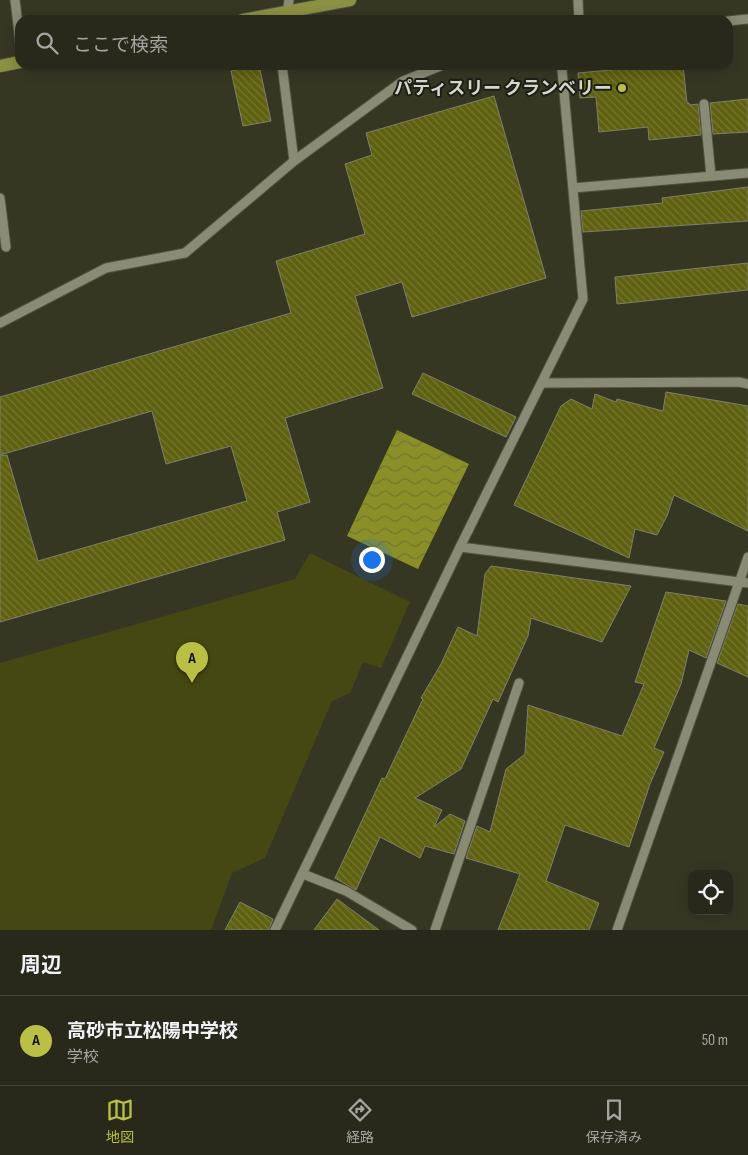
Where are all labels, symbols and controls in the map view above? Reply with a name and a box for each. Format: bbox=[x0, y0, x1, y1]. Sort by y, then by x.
search box bbox=[15, 15, 733, 70]
icon: search bbox=[33, 29, 61, 57]
text: ここで検索 bbox=[73, 34, 168, 57]
place label: パティスリー クランベリー bbox=[394, 78, 612, 99]
marker: パティスリー クランベリー bbox=[616, 82, 628, 94]
your location bbox=[359, 547, 385, 573]
pin: A bbox=[176, 642, 208, 683]
map controls bbox=[688, 870, 733, 915]
button: locate bbox=[688, 870, 733, 915]
text: 周辺 bbox=[20, 953, 62, 978]
text: 高砂市立松陽中学校 bbox=[67, 1020, 238, 1043]
text: A bbox=[32, 1031, 40, 1050]
text: 50 m bbox=[702, 1031, 728, 1050]
text: 学校 bbox=[67, 1048, 99, 1067]
tab: 地図 bbox=[106, 1096, 134, 1146]
tab: 経路 bbox=[346, 1096, 374, 1146]
tab: 保存済み bbox=[586, 1096, 642, 1146]

